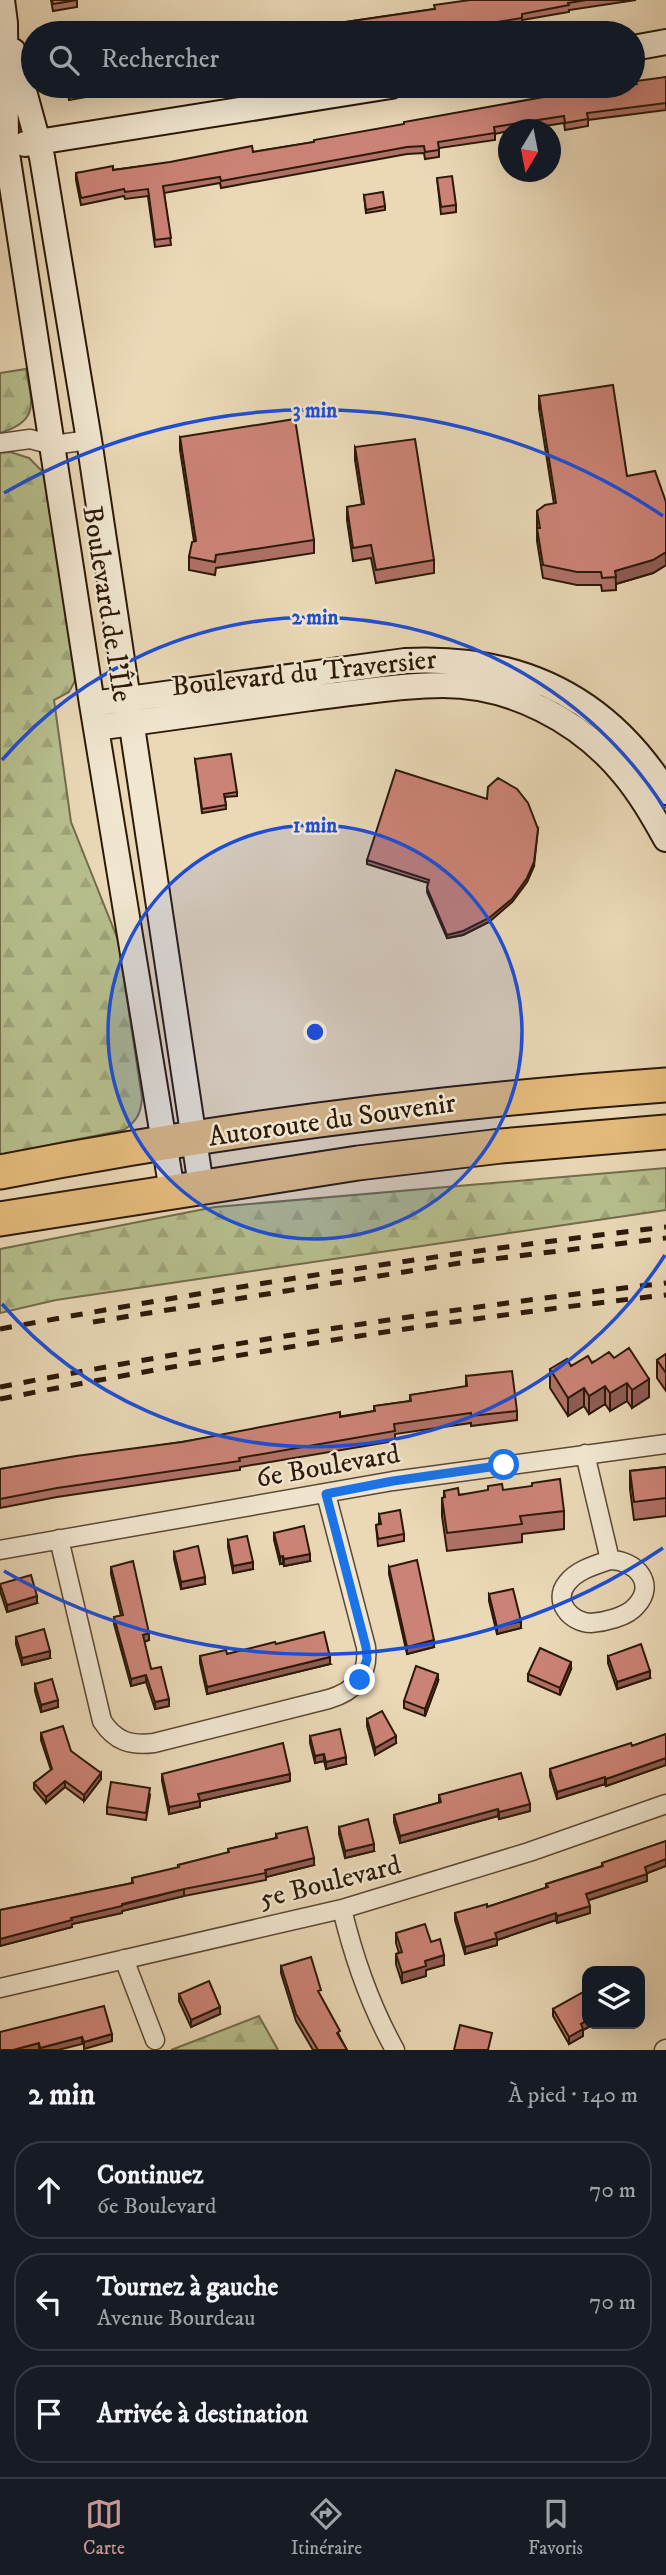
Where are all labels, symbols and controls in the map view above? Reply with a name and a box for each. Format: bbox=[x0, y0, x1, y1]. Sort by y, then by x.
search box bbox=[21, 21, 645, 98]
icon: search bbox=[45, 41, 83, 79]
text: Rechercher bbox=[101, 43, 219, 76]
north arrow bbox=[498, 119, 561, 182]
text: 3 min bbox=[293, 398, 338, 424]
street label: Boulevard de l'Île bbox=[74, 503, 141, 704]
text: 2 min bbox=[292, 605, 340, 631]
street label: Boulevard du Traversier bbox=[170, 642, 439, 704]
text: 1 min bbox=[293, 813, 338, 839]
centre of rings bbox=[303, 1020, 327, 1044]
street label: Autoroute du Souvenir bbox=[206, 1085, 458, 1155]
street label: 6e Boulevard bbox=[253, 1436, 403, 1496]
route start bbox=[488, 1449, 519, 1480]
route end bbox=[344, 1664, 375, 1695]
street label: 5e Boulevard bbox=[256, 1847, 405, 1916]
map controls bbox=[582, 1966, 645, 2029]
button: layers bbox=[582, 1966, 645, 2029]
text: 2 min bbox=[28, 2077, 95, 2114]
text: À pied · 140 m bbox=[508, 2081, 638, 2110]
text: Continuez bbox=[97, 2159, 203, 2192]
icon: ahead bbox=[30, 2171, 68, 2209]
text: 70 m bbox=[589, 2176, 636, 2205]
text: 6e Boulevard bbox=[97, 2192, 216, 2221]
text: Tournez à gauche bbox=[97, 2271, 278, 2304]
icon: left bbox=[30, 2283, 68, 2321]
text: 70 m bbox=[589, 2288, 636, 2317]
text: Avenue Bourdeau bbox=[97, 2304, 255, 2333]
icon: arrive bbox=[30, 2395, 68, 2433]
text: Arrivée à destination bbox=[97, 2398, 308, 2431]
tab: Carte bbox=[83, 2495, 125, 2560]
tab: Itinéraire bbox=[291, 2495, 362, 2560]
tab: Favoris bbox=[528, 2495, 583, 2560]

